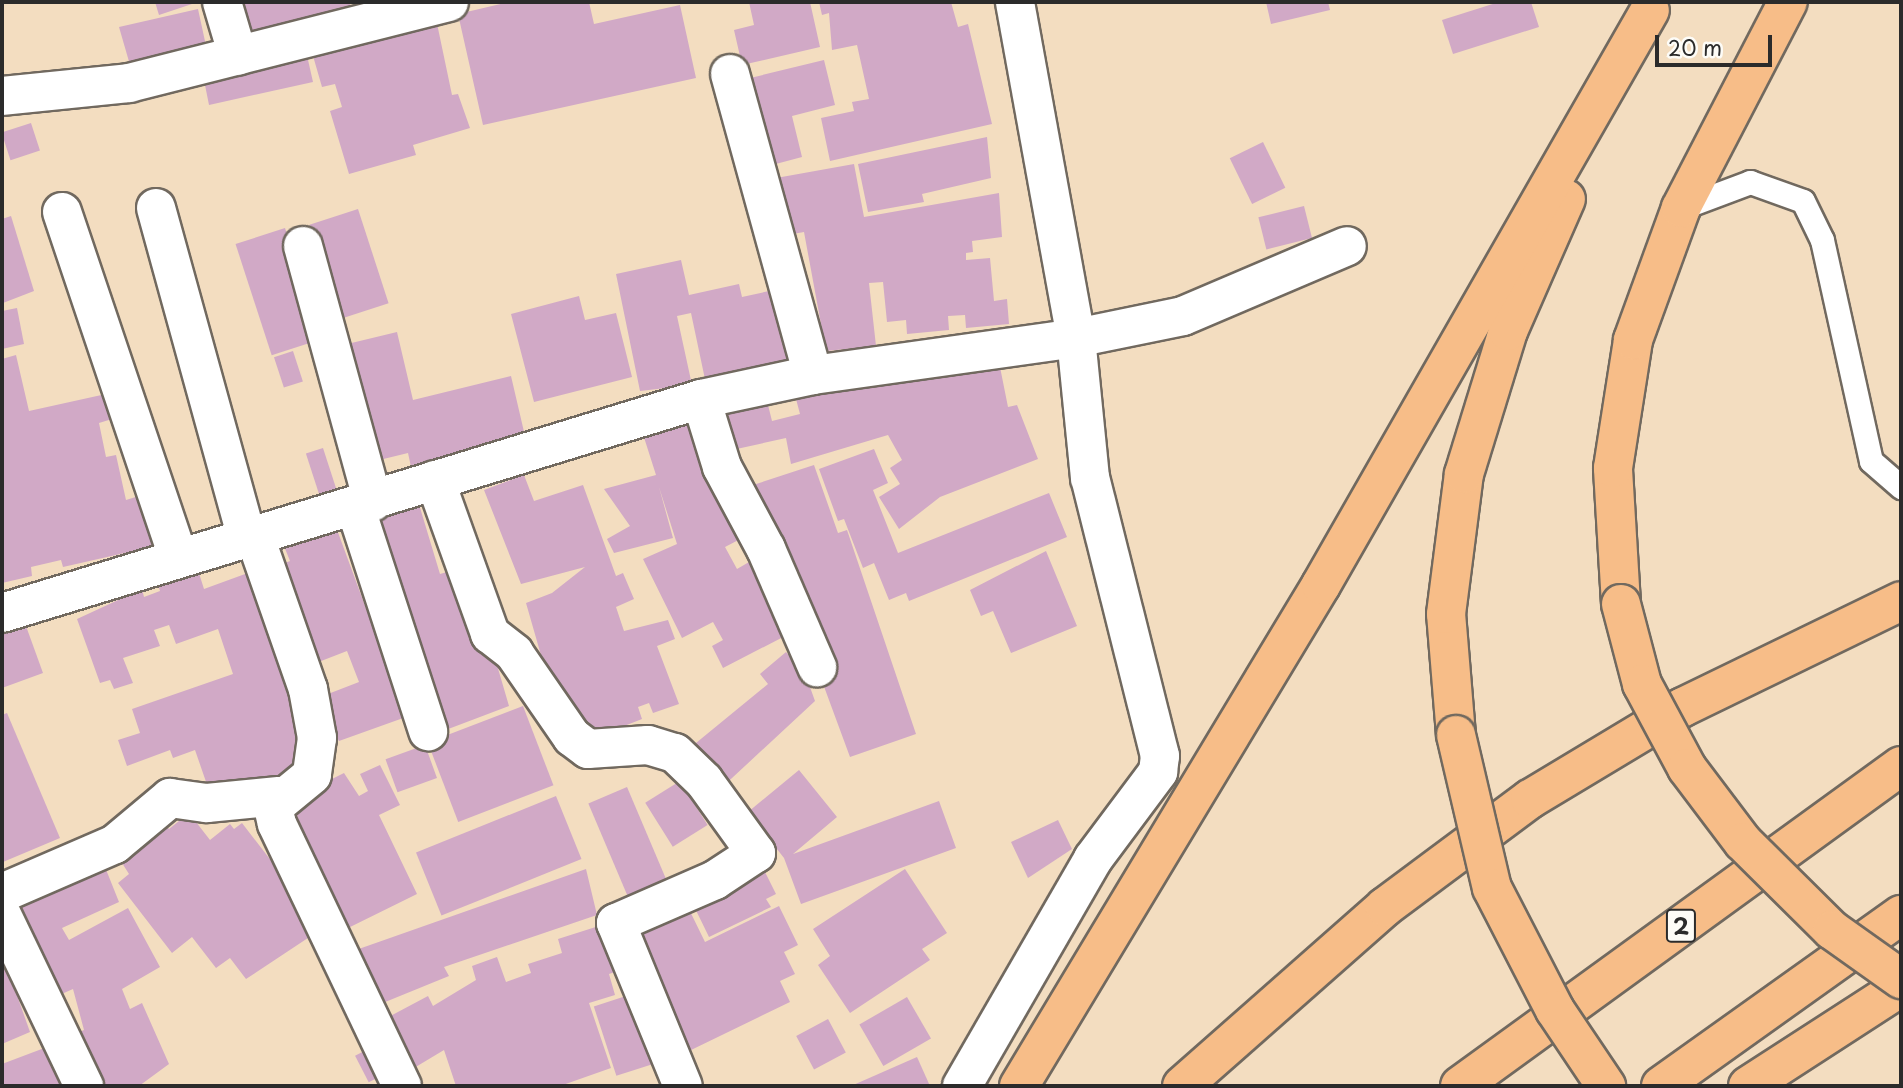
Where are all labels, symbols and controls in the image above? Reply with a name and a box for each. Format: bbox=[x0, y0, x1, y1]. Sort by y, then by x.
scale bar bbox=[1658, 21, 1775, 65]
text: 20 m bbox=[1668, 31, 1722, 63]
road number: 2 bbox=[1665, 906, 1697, 945]

